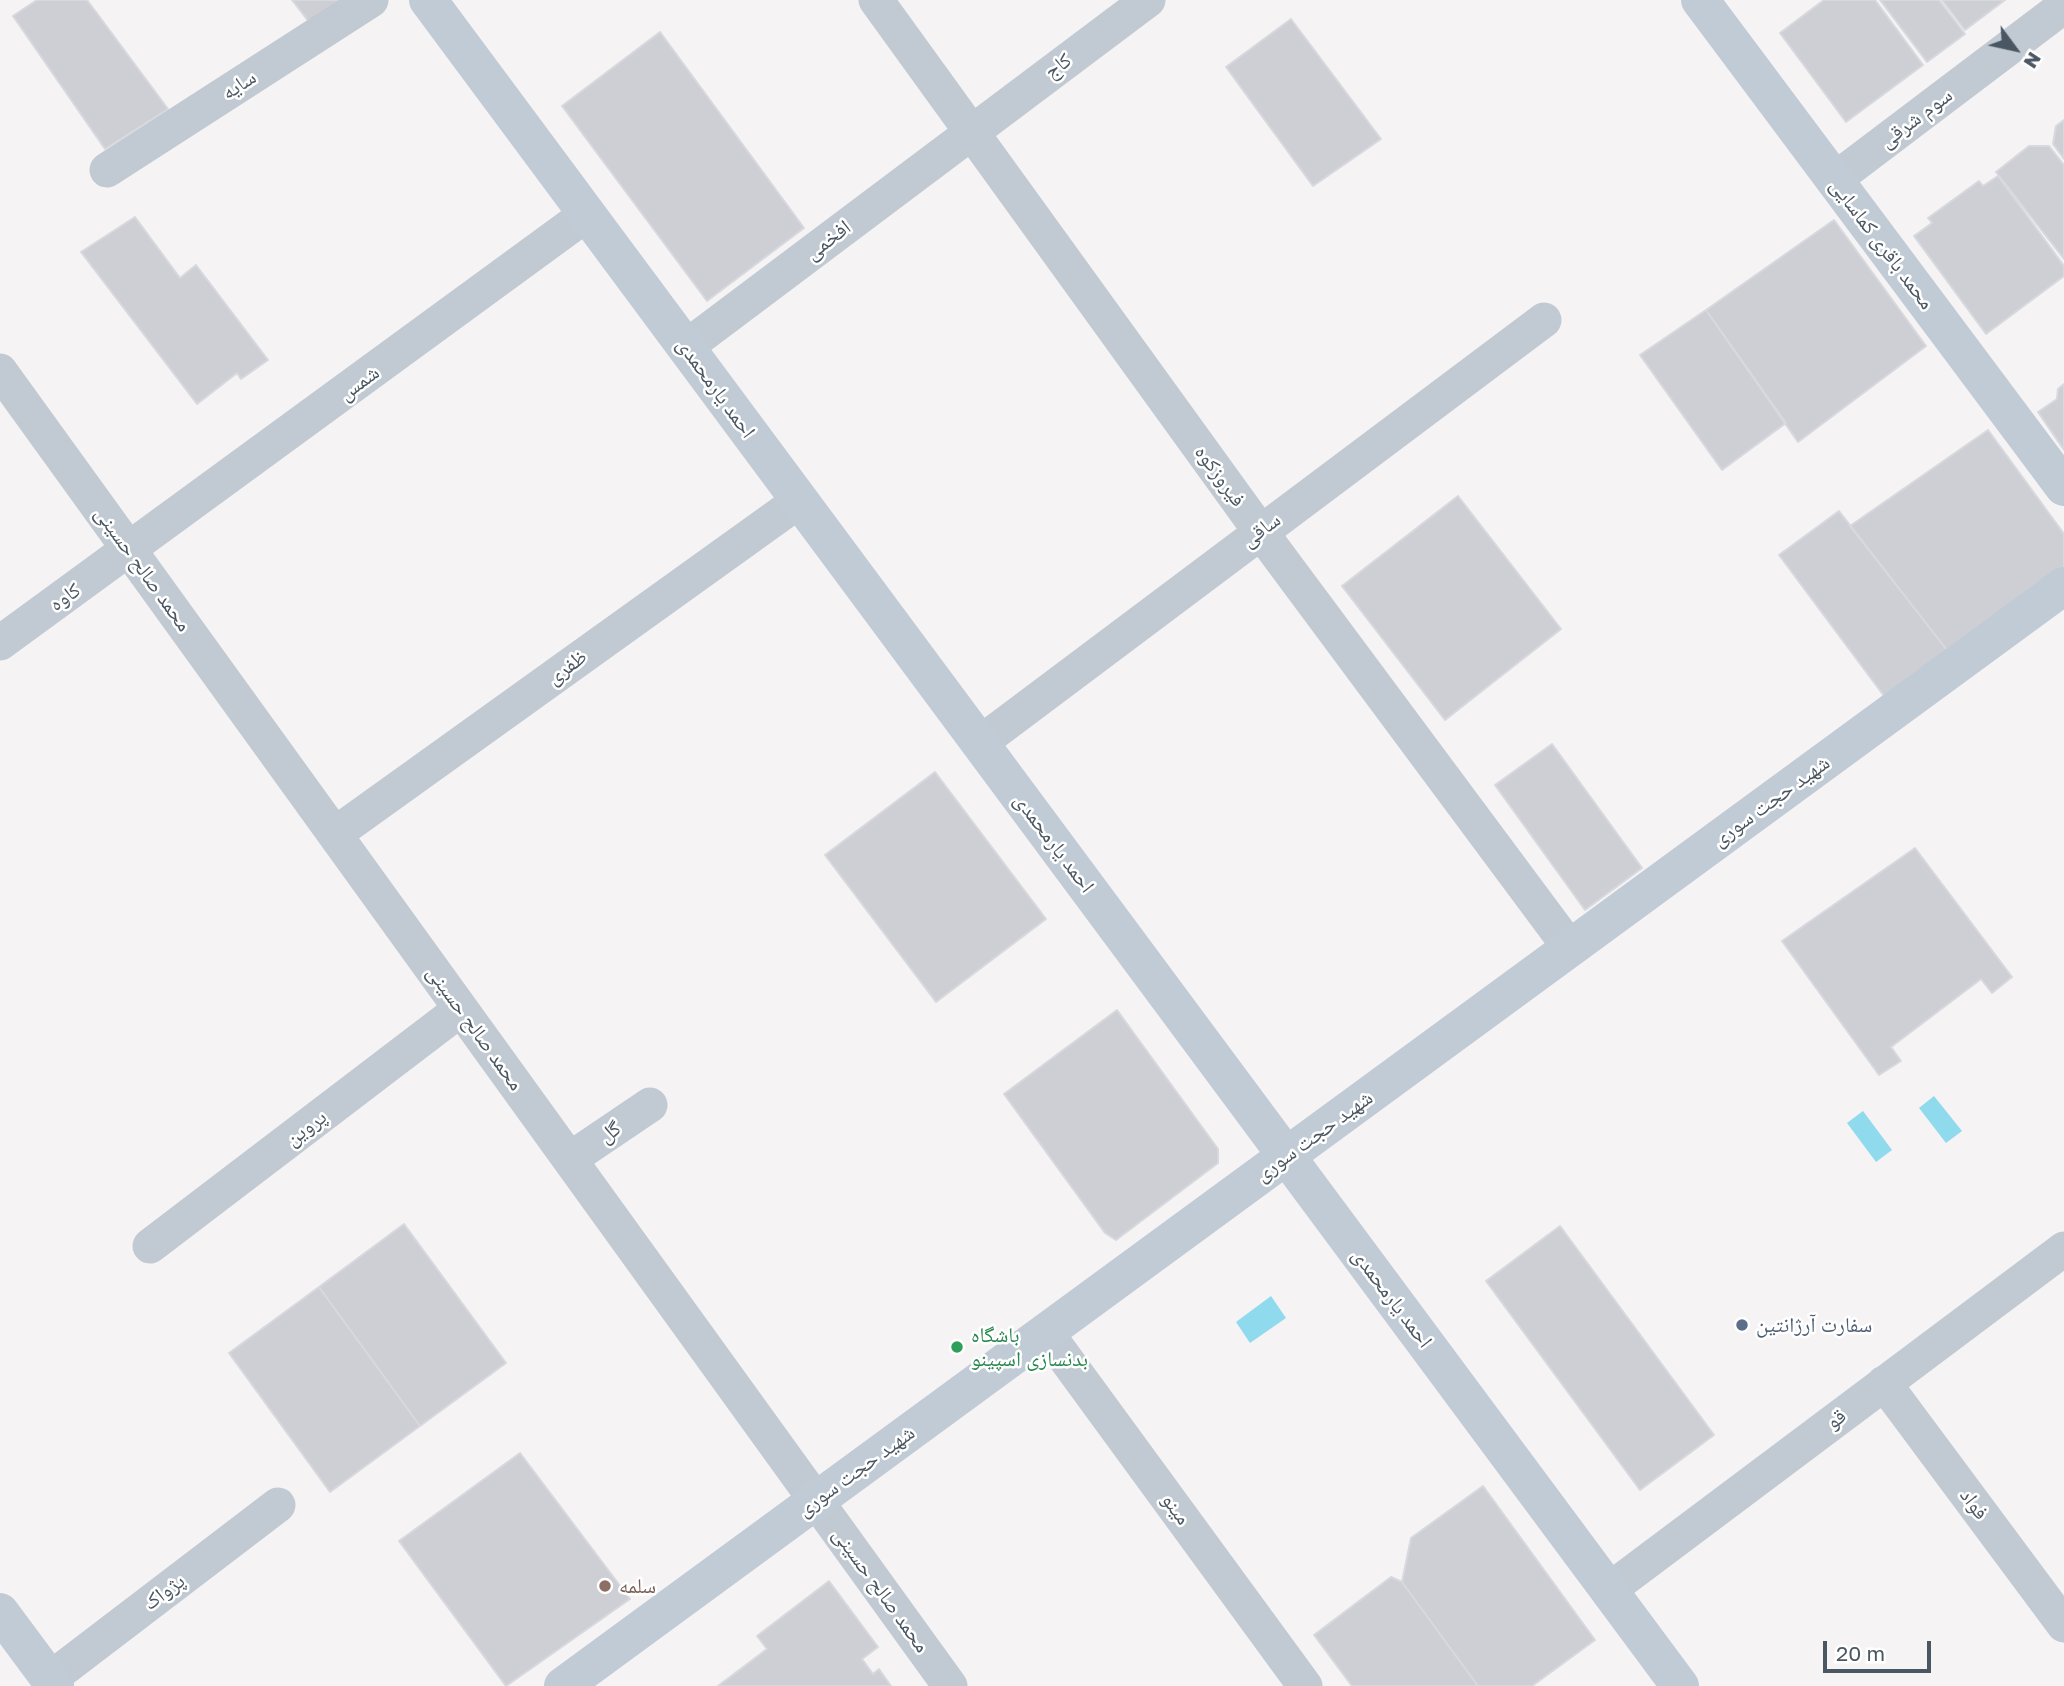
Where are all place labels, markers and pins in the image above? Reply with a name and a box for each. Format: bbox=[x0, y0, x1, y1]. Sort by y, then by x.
place label: سفارت آرژانتین bbox=[1756, 1312, 1872, 1338]
marker: سفارت آرژانتین bbox=[1734, 1317, 1750, 1333]
place label: باشگاه بدنسازی اسپینو bbox=[971, 1322, 1088, 1372]
marker: باشگاه بدنسازی اسپینو bbox=[949, 1339, 965, 1355]
place label: سلمه bbox=[619, 1573, 656, 1599]
marker: سلمه bbox=[597, 1578, 613, 1594]

